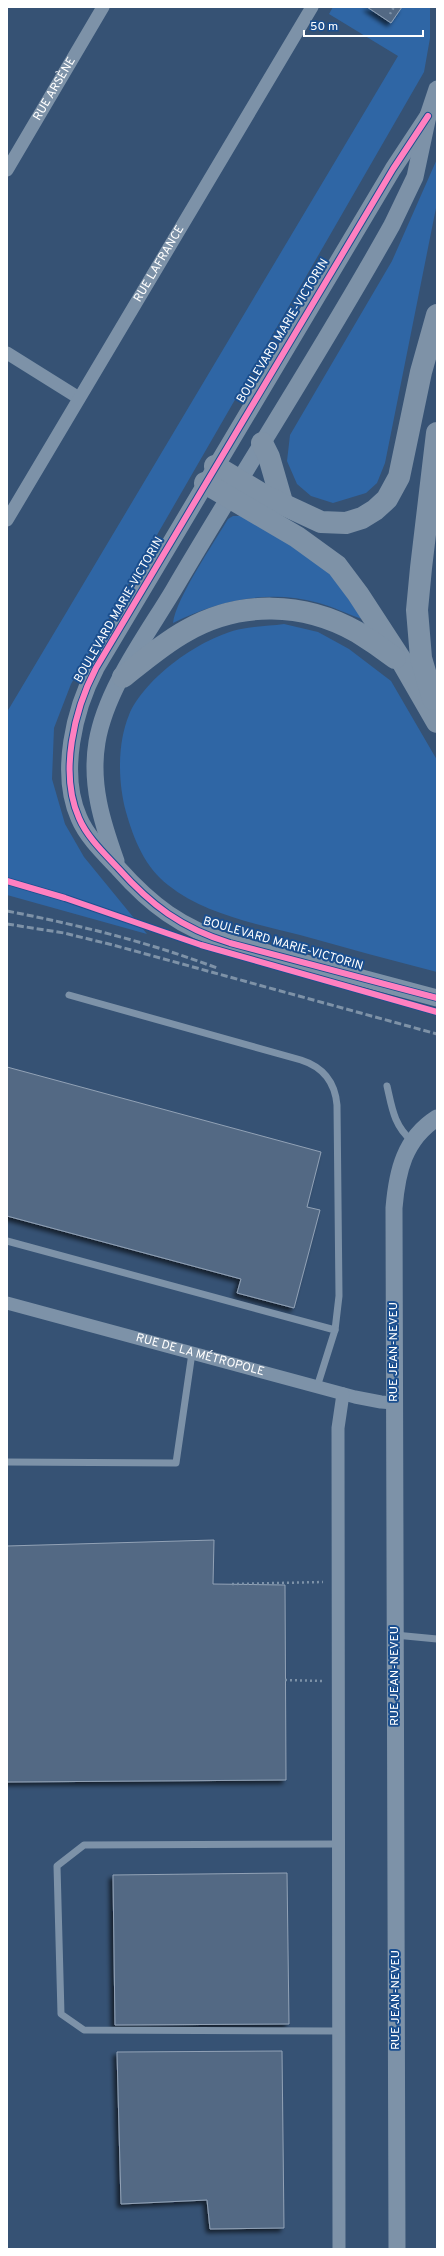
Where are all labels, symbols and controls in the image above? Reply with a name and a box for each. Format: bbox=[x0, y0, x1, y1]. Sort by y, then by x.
scale bar bbox=[304, 12, 423, 38]
text: 50 m bbox=[310, 19, 338, 35]
street label: RUE ARSÈNE bbox=[30, 54, 80, 124]
street label: RUE LAFRANCE bbox=[130, 222, 188, 305]
street label: BOULEVARD MARIE-VICTORIN bbox=[233, 256, 333, 406]
street label: BOULEVARD MARIE-VICTORIN bbox=[71, 534, 167, 686]
street label: BOULEVARD MARIE-VICTORIN bbox=[201, 913, 365, 975]
street label: RUE JEAN-NEVEU bbox=[386, 1302, 402, 1402]
street label: RUE DE LA MÉTROPOLE bbox=[134, 1330, 266, 1380]
street label: RUE JEAN-NEVEU bbox=[387, 1626, 403, 1726]
street label: RUE JEAN-NEVEU bbox=[388, 1950, 404, 2050]

